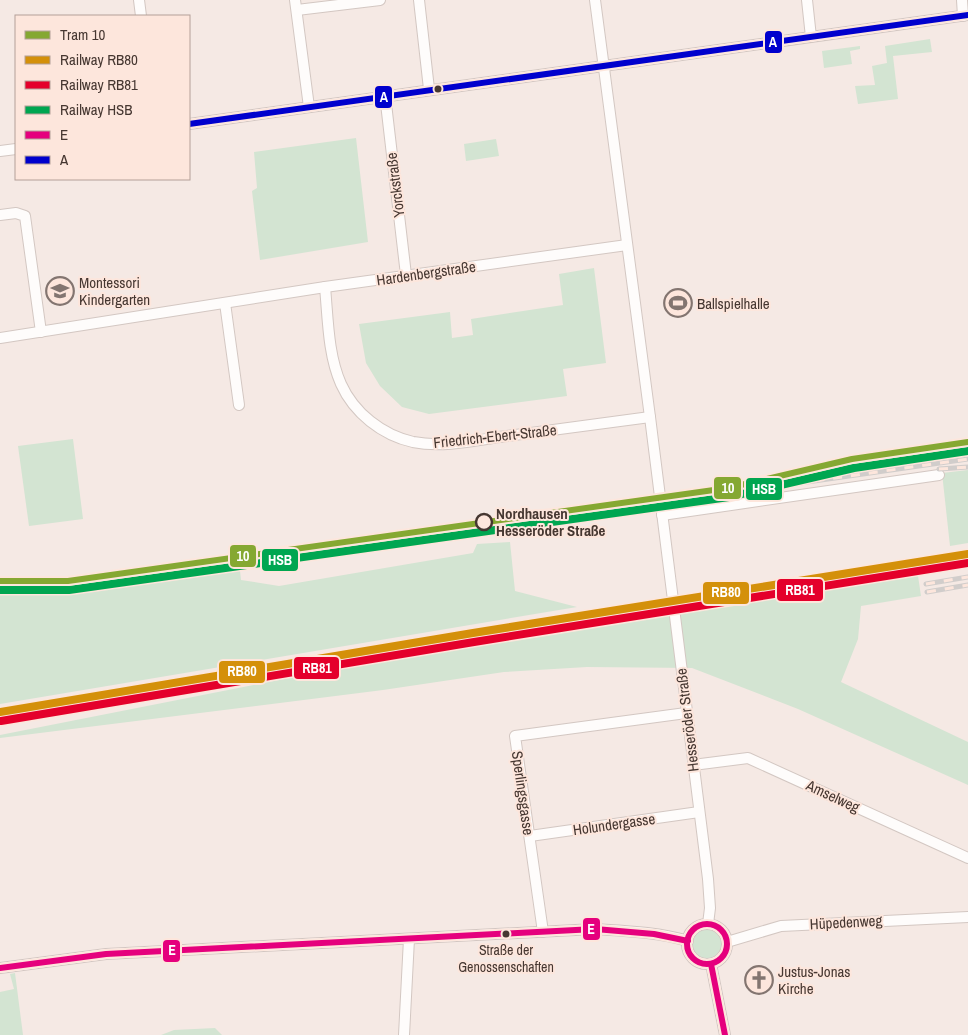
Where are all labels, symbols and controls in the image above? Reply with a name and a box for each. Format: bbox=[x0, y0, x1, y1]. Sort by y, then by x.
legend bbox=[15, 15, 190, 180]
text: Tram 10 bbox=[60, 24, 106, 45]
line badge: A bbox=[764, 30, 783, 54]
text: A bbox=[769, 33, 778, 51]
text: Railway RB80 bbox=[60, 49, 138, 70]
text: Railway RB81 bbox=[60, 74, 138, 95]
unlabelled marker bbox=[433, 84, 443, 94]
line badge: A bbox=[374, 85, 393, 109]
text: A bbox=[380, 88, 389, 106]
text: Railway HSB bbox=[60, 99, 132, 120]
text: E bbox=[60, 124, 68, 145]
text: A bbox=[59, 149, 69, 170]
street label: Yorckstraße bbox=[381, 151, 409, 219]
street label: Hardenbergstraße bbox=[375, 256, 477, 290]
place label: Montessori Kindergarten bbox=[79, 272, 150, 310]
school or university icon: Montessori Kindergarten bbox=[45, 276, 75, 306]
sports icon: Ballspielhalle bbox=[663, 288, 693, 318]
place label: Ballspielhalle bbox=[697, 293, 770, 314]
street label: Friedrich-Ebert-Straße bbox=[432, 419, 558, 453]
line badge: 10 bbox=[713, 476, 742, 500]
line badge: HSB bbox=[745, 477, 783, 501]
text: 10 bbox=[722, 479, 734, 497]
text: HSB bbox=[752, 480, 776, 498]
place label: Nordhausen Hesseröder Straße bbox=[496, 503, 606, 541]
marker: Nordhausen Hesseröder Straße bbox=[475, 513, 493, 531]
line badge: 10 bbox=[229, 544, 257, 568]
text: 10 bbox=[237, 547, 249, 565]
line badge: HSB bbox=[261, 548, 299, 572]
text: HSB bbox=[268, 551, 292, 569]
line badge: RB81 bbox=[776, 578, 824, 602]
line badge: RB80 bbox=[702, 581, 750, 605]
text: RB81 bbox=[785, 581, 815, 599]
text: RB80 bbox=[711, 583, 741, 601]
line badge: RB81 bbox=[293, 656, 340, 680]
text: RB81 bbox=[302, 659, 332, 677]
line badge: RB80 bbox=[218, 660, 266, 684]
text: RB80 bbox=[227, 662, 257, 680]
street label: Hesseröder Straße bbox=[670, 667, 704, 773]
street label: Sperlingsgasse bbox=[507, 750, 539, 837]
street label: Amselweg bbox=[802, 774, 863, 818]
street label: Holundergasse bbox=[572, 808, 657, 840]
street label: Hüpedenweg bbox=[809, 910, 883, 934]
line badge: E bbox=[582, 917, 601, 941]
text: E bbox=[587, 920, 595, 938]
marker: Straße der Genossenschaften bbox=[501, 929, 511, 939]
line badge: E bbox=[162, 939, 181, 963]
text: E bbox=[168, 941, 176, 959]
place label: Straße der Genossenschaften bbox=[458, 941, 554, 976]
place label: Justus-Jonas Kirche bbox=[778, 961, 850, 999]
church icon: Justus-Jonas Kirche bbox=[744, 965, 774, 995]

